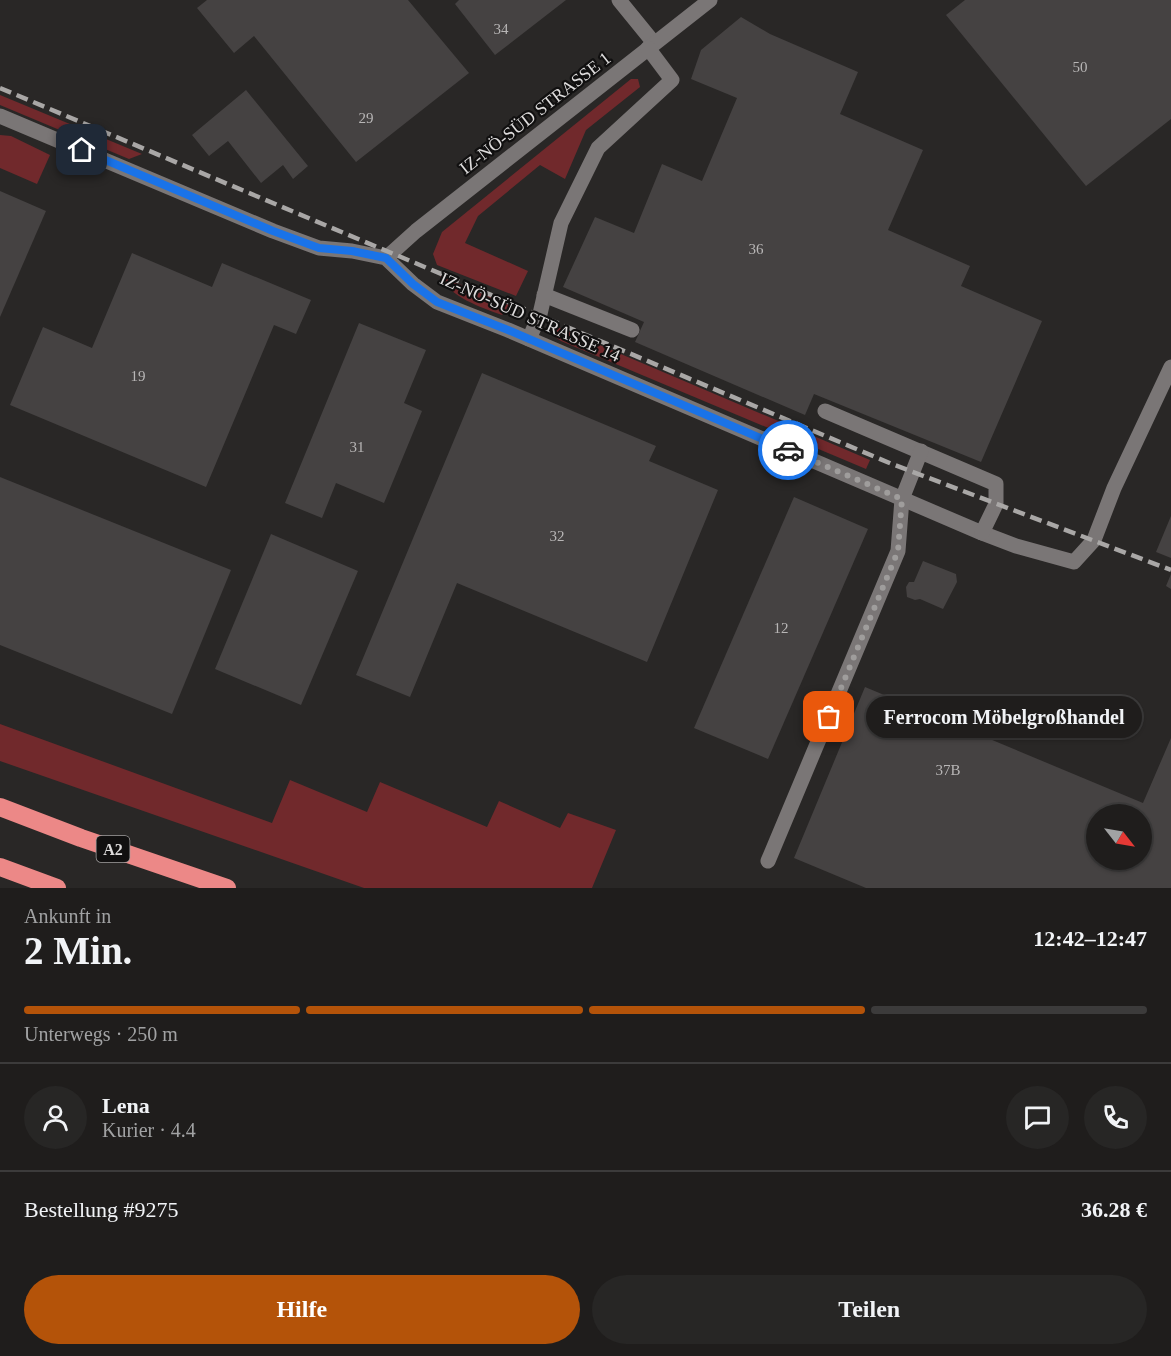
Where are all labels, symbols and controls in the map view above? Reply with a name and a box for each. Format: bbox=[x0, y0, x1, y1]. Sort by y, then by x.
house number: 34 bbox=[494, 21, 509, 37]
street label: IZ-NÖ-SÜD STRASSE 1 bbox=[456, 48, 614, 178]
house number: 50 bbox=[1073, 59, 1088, 75]
house number: 29 bbox=[359, 110, 374, 126]
pin bbox=[56, 124, 107, 175]
icon: home bbox=[65, 133, 98, 166]
house number: 36 bbox=[749, 241, 764, 257]
street label: IZ-NÖ-SÜD STRASSE 14 bbox=[437, 268, 623, 366]
house number: 19 bbox=[131, 368, 146, 384]
courier bbox=[758, 420, 818, 480]
icon: car bbox=[772, 434, 805, 467]
house number: 31 bbox=[350, 439, 365, 455]
house number: 32 bbox=[550, 528, 565, 544]
house number: 12 bbox=[774, 620, 789, 636]
pin bbox=[803, 691, 854, 742]
callout: Ferrocom Möbelgroßhandel bbox=[865, 696, 1141, 738]
icon: bag bbox=[812, 700, 845, 733]
text: Ferrocom Möbelgroßhandel bbox=[884, 706, 1124, 728]
house number: 37B bbox=[935, 762, 961, 778]
north arrow bbox=[1086, 804, 1152, 870]
map controls bbox=[1086, 804, 1152, 870]
road number: A2 bbox=[96, 836, 130, 862]
text: Ankunft in bbox=[24, 905, 111, 927]
text: 12:42–12:47 bbox=[1033, 926, 1147, 951]
text: 2 Min. bbox=[24, 929, 132, 972]
text: Unterwegs · 250 m bbox=[24, 1023, 178, 1045]
button: person bbox=[24, 1086, 87, 1149]
button: chat bbox=[1006, 1086, 1069, 1149]
button: phone bbox=[1084, 1086, 1147, 1149]
text: Lena bbox=[102, 1093, 150, 1118]
text: Kurier · 4.4 bbox=[102, 1119, 196, 1141]
text: Bestellung #9275 bbox=[24, 1197, 179, 1222]
text: 36.28 € bbox=[1081, 1197, 1147, 1222]
button: Hilfe bbox=[24, 1275, 580, 1344]
button: Teilen bbox=[592, 1275, 1147, 1344]

